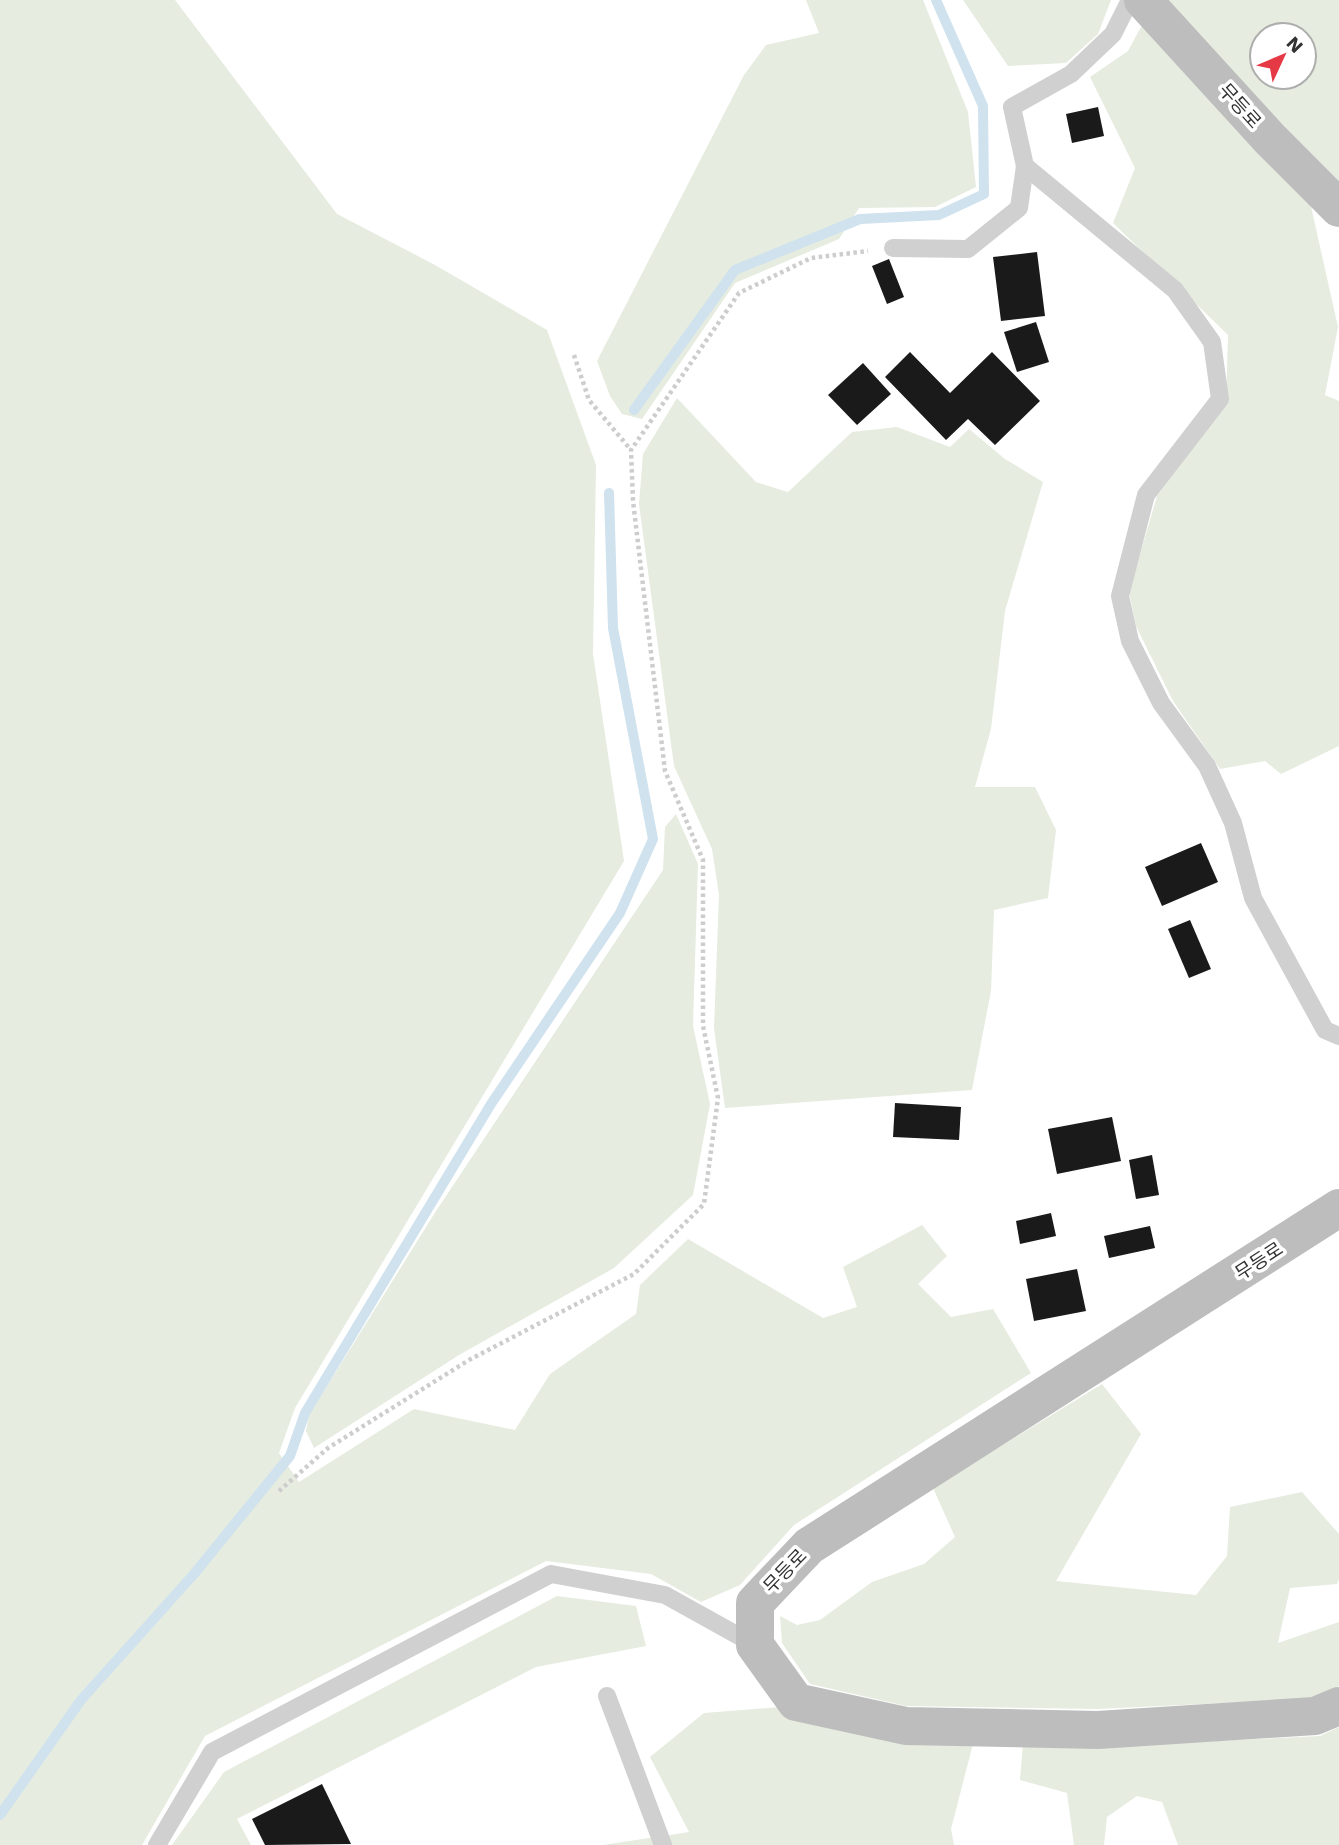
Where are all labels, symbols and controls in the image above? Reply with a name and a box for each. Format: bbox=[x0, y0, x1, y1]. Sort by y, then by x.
north arrow bbox=[1248, 21, 1318, 91]
text: N bbox=[1282, 31, 1308, 58]
street label: 무등로 bbox=[1214, 79, 1266, 133]
street label: 무등로 bbox=[1231, 1237, 1287, 1285]
street label: 무등로 bbox=[759, 1544, 811, 1598]

